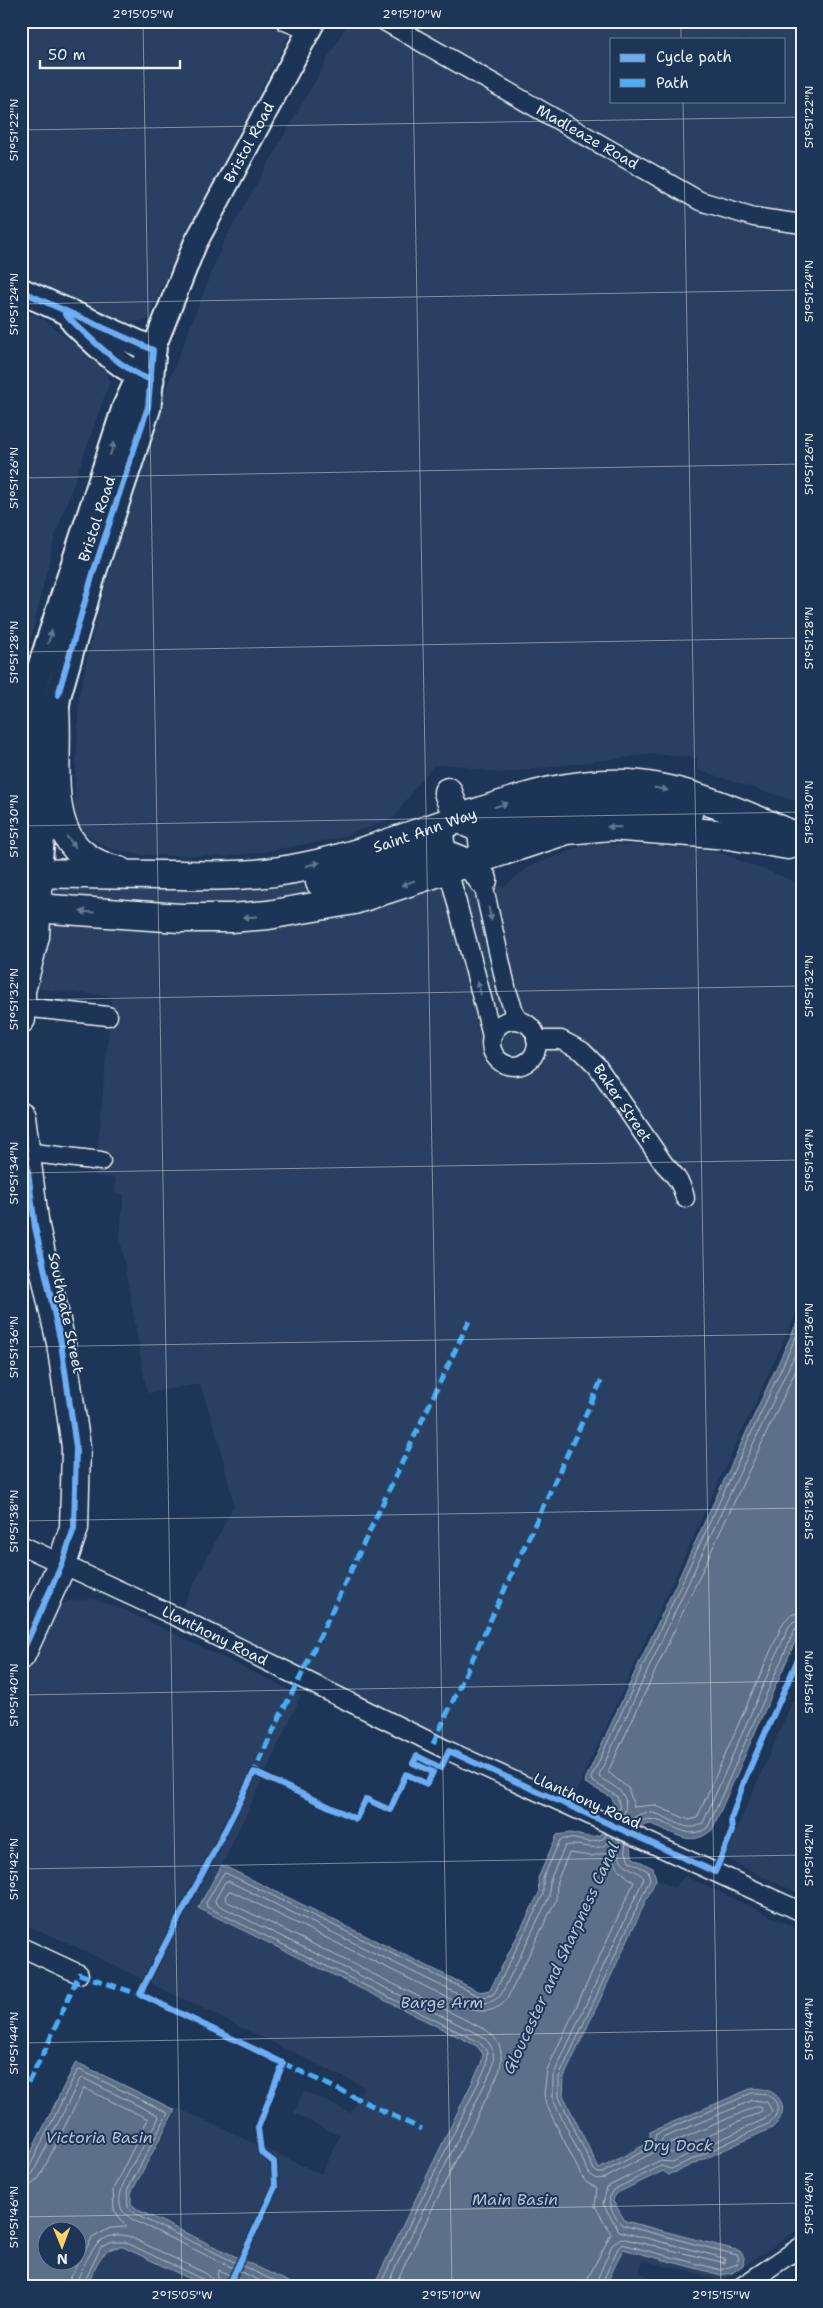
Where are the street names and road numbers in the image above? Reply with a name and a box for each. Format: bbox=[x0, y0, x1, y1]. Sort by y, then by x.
street label: Bristol Road bbox=[219, 98, 279, 187]
street label: Madleaze Road bbox=[532, 100, 643, 174]
street label: Bristol Road bbox=[74, 473, 120, 564]
street label: Saint Ann Way bbox=[371, 803, 479, 858]
street label: Baker Street bbox=[589, 1060, 656, 1146]
street label: Southgate Street bbox=[43, 1251, 89, 1375]
street label: Llanthony Road bbox=[159, 1601, 272, 1670]
street label: Llanthony Road bbox=[530, 1768, 644, 1834]

